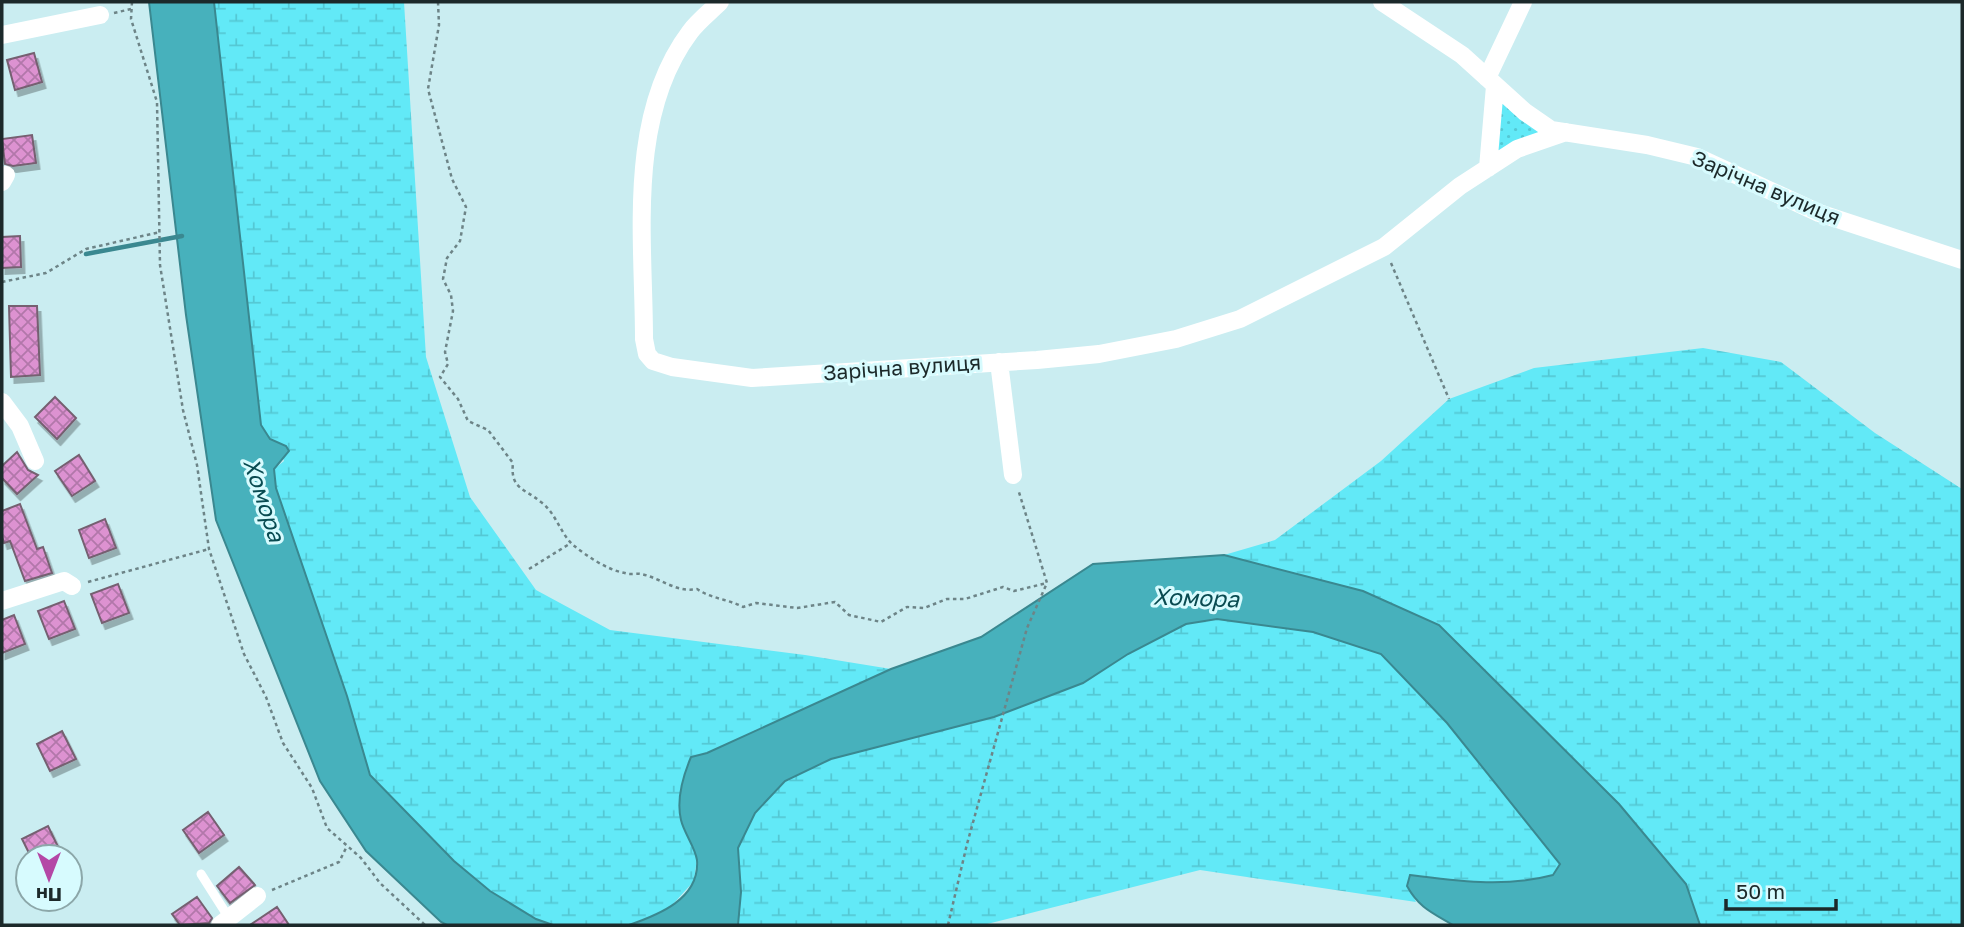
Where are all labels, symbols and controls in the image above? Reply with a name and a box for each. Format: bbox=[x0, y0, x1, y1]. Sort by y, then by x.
street label: Зарічна вулиця bbox=[1688, 144, 1844, 230]
street label: Зарічна вулиця bbox=[822, 349, 982, 385]
water label: Хомора bbox=[238, 454, 292, 546]
water label: Хомора bbox=[1153, 582, 1241, 613]
north arrow bbox=[14, 843, 84, 913]
scale bar bbox=[1726, 867, 1836, 911]
text: 50 m bbox=[1736, 878, 1785, 904]
text: Пн bbox=[36, 884, 62, 907]

